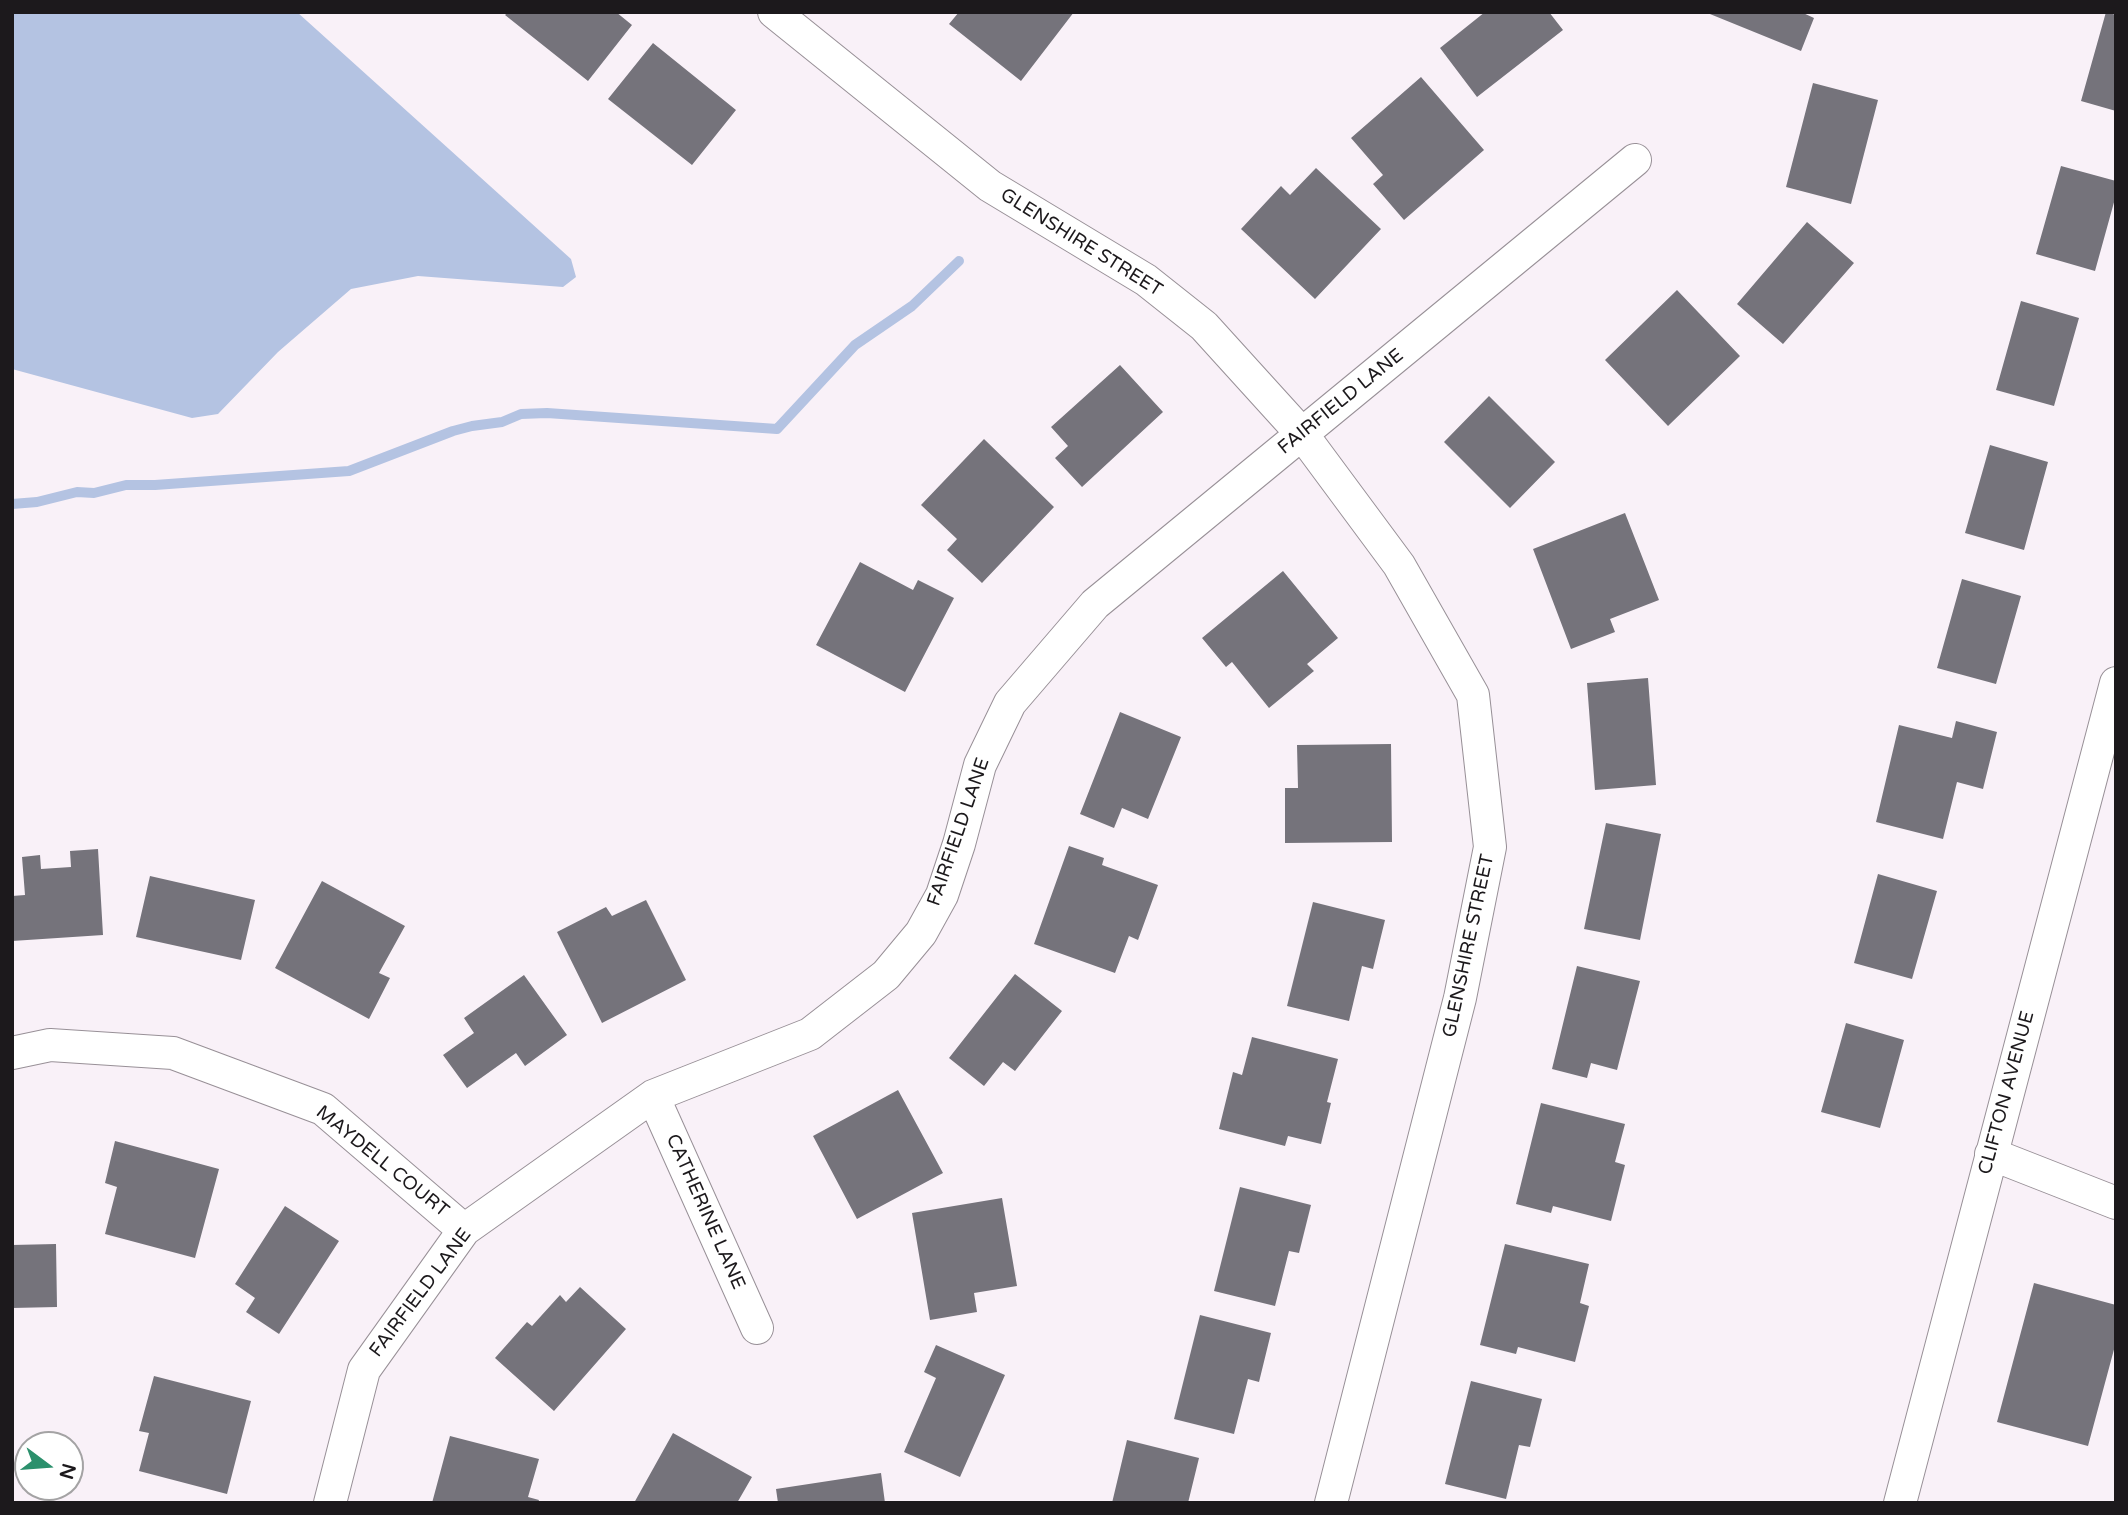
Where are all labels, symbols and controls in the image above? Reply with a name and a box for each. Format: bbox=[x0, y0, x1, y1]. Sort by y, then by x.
street label: GLENSHIRE STREET bbox=[996, 184, 1166, 302]
street label: FAIRFIELD LANE bbox=[1274, 344, 1408, 460]
street label: FAIRFIELD LANE bbox=[923, 755, 995, 909]
street label: GLENSHIRE STREET bbox=[1438, 852, 1500, 1040]
street label: CLIFTON AVENUE bbox=[1974, 1009, 2040, 1177]
street label: MAYDELL COURT bbox=[311, 1101, 453, 1223]
street label: CATHERINE LANE bbox=[660, 1131, 750, 1293]
street label: FAIRFIELD LANE bbox=[365, 1224, 477, 1362]
north arrow bbox=[14, 1431, 84, 1501]
text: N bbox=[55, 1461, 80, 1482]

